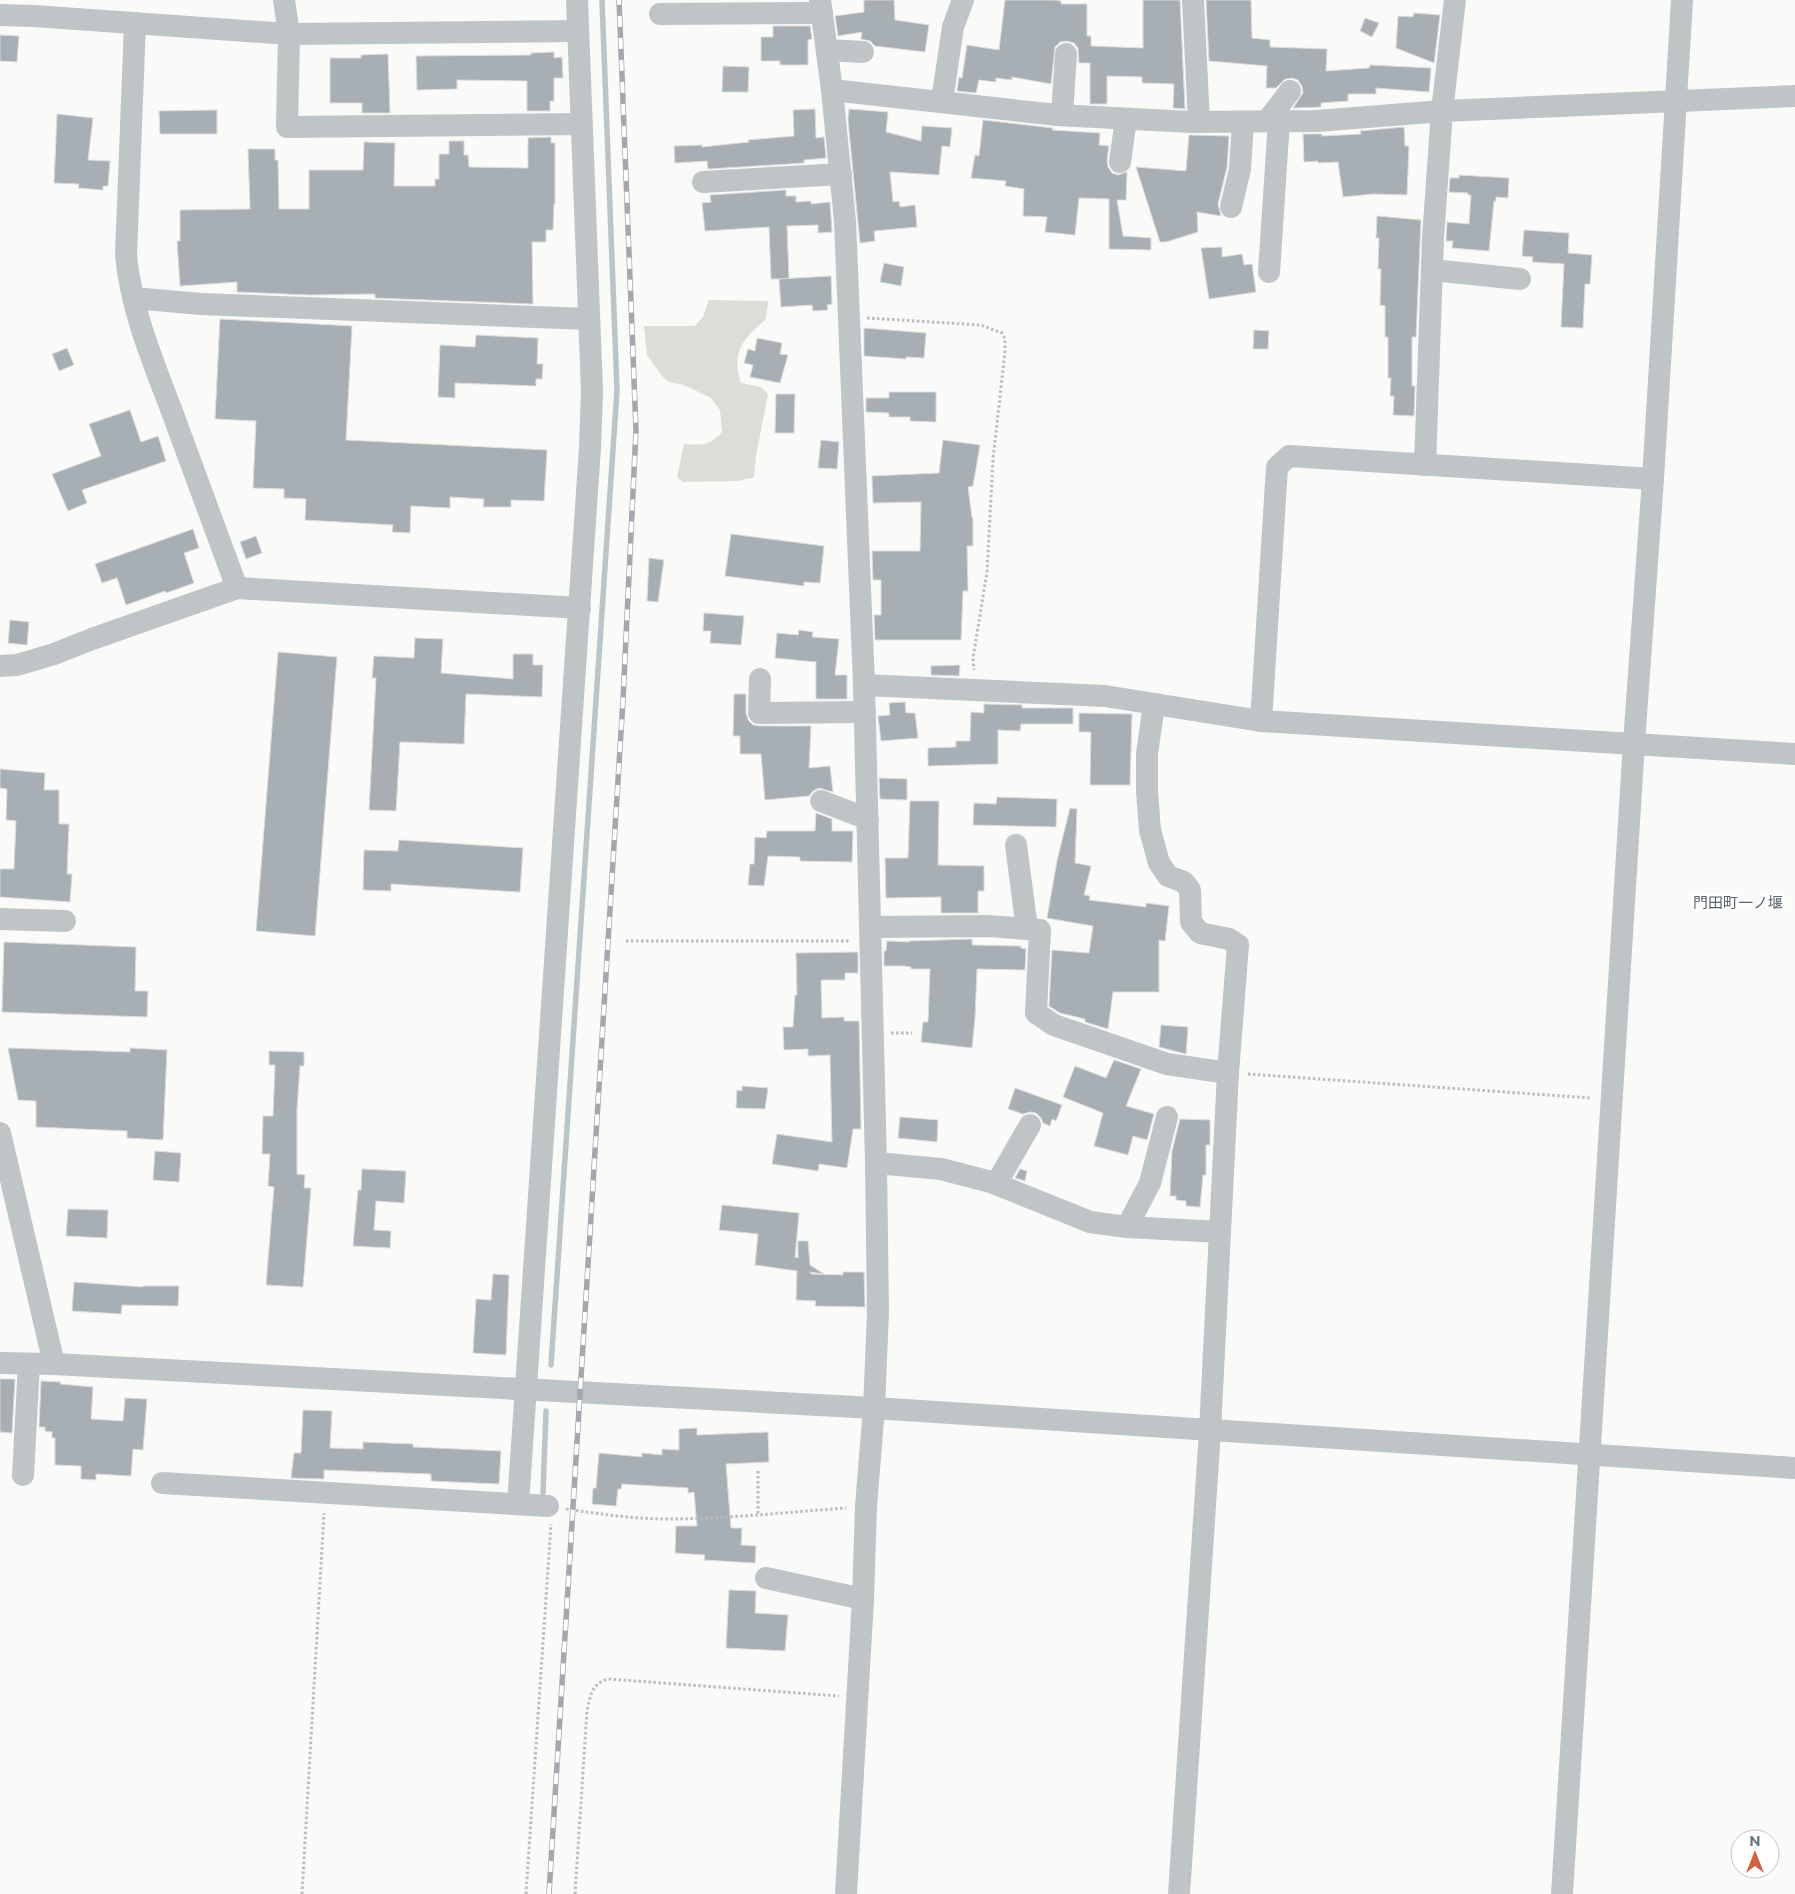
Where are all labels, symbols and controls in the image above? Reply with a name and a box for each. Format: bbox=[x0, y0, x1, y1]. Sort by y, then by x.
district label: 門田町一ノ堰 bbox=[1693, 893, 1783, 912]
north arrow bbox=[1730, 1829, 1780, 1879]
text: N bbox=[1749, 1832, 1761, 1850]

